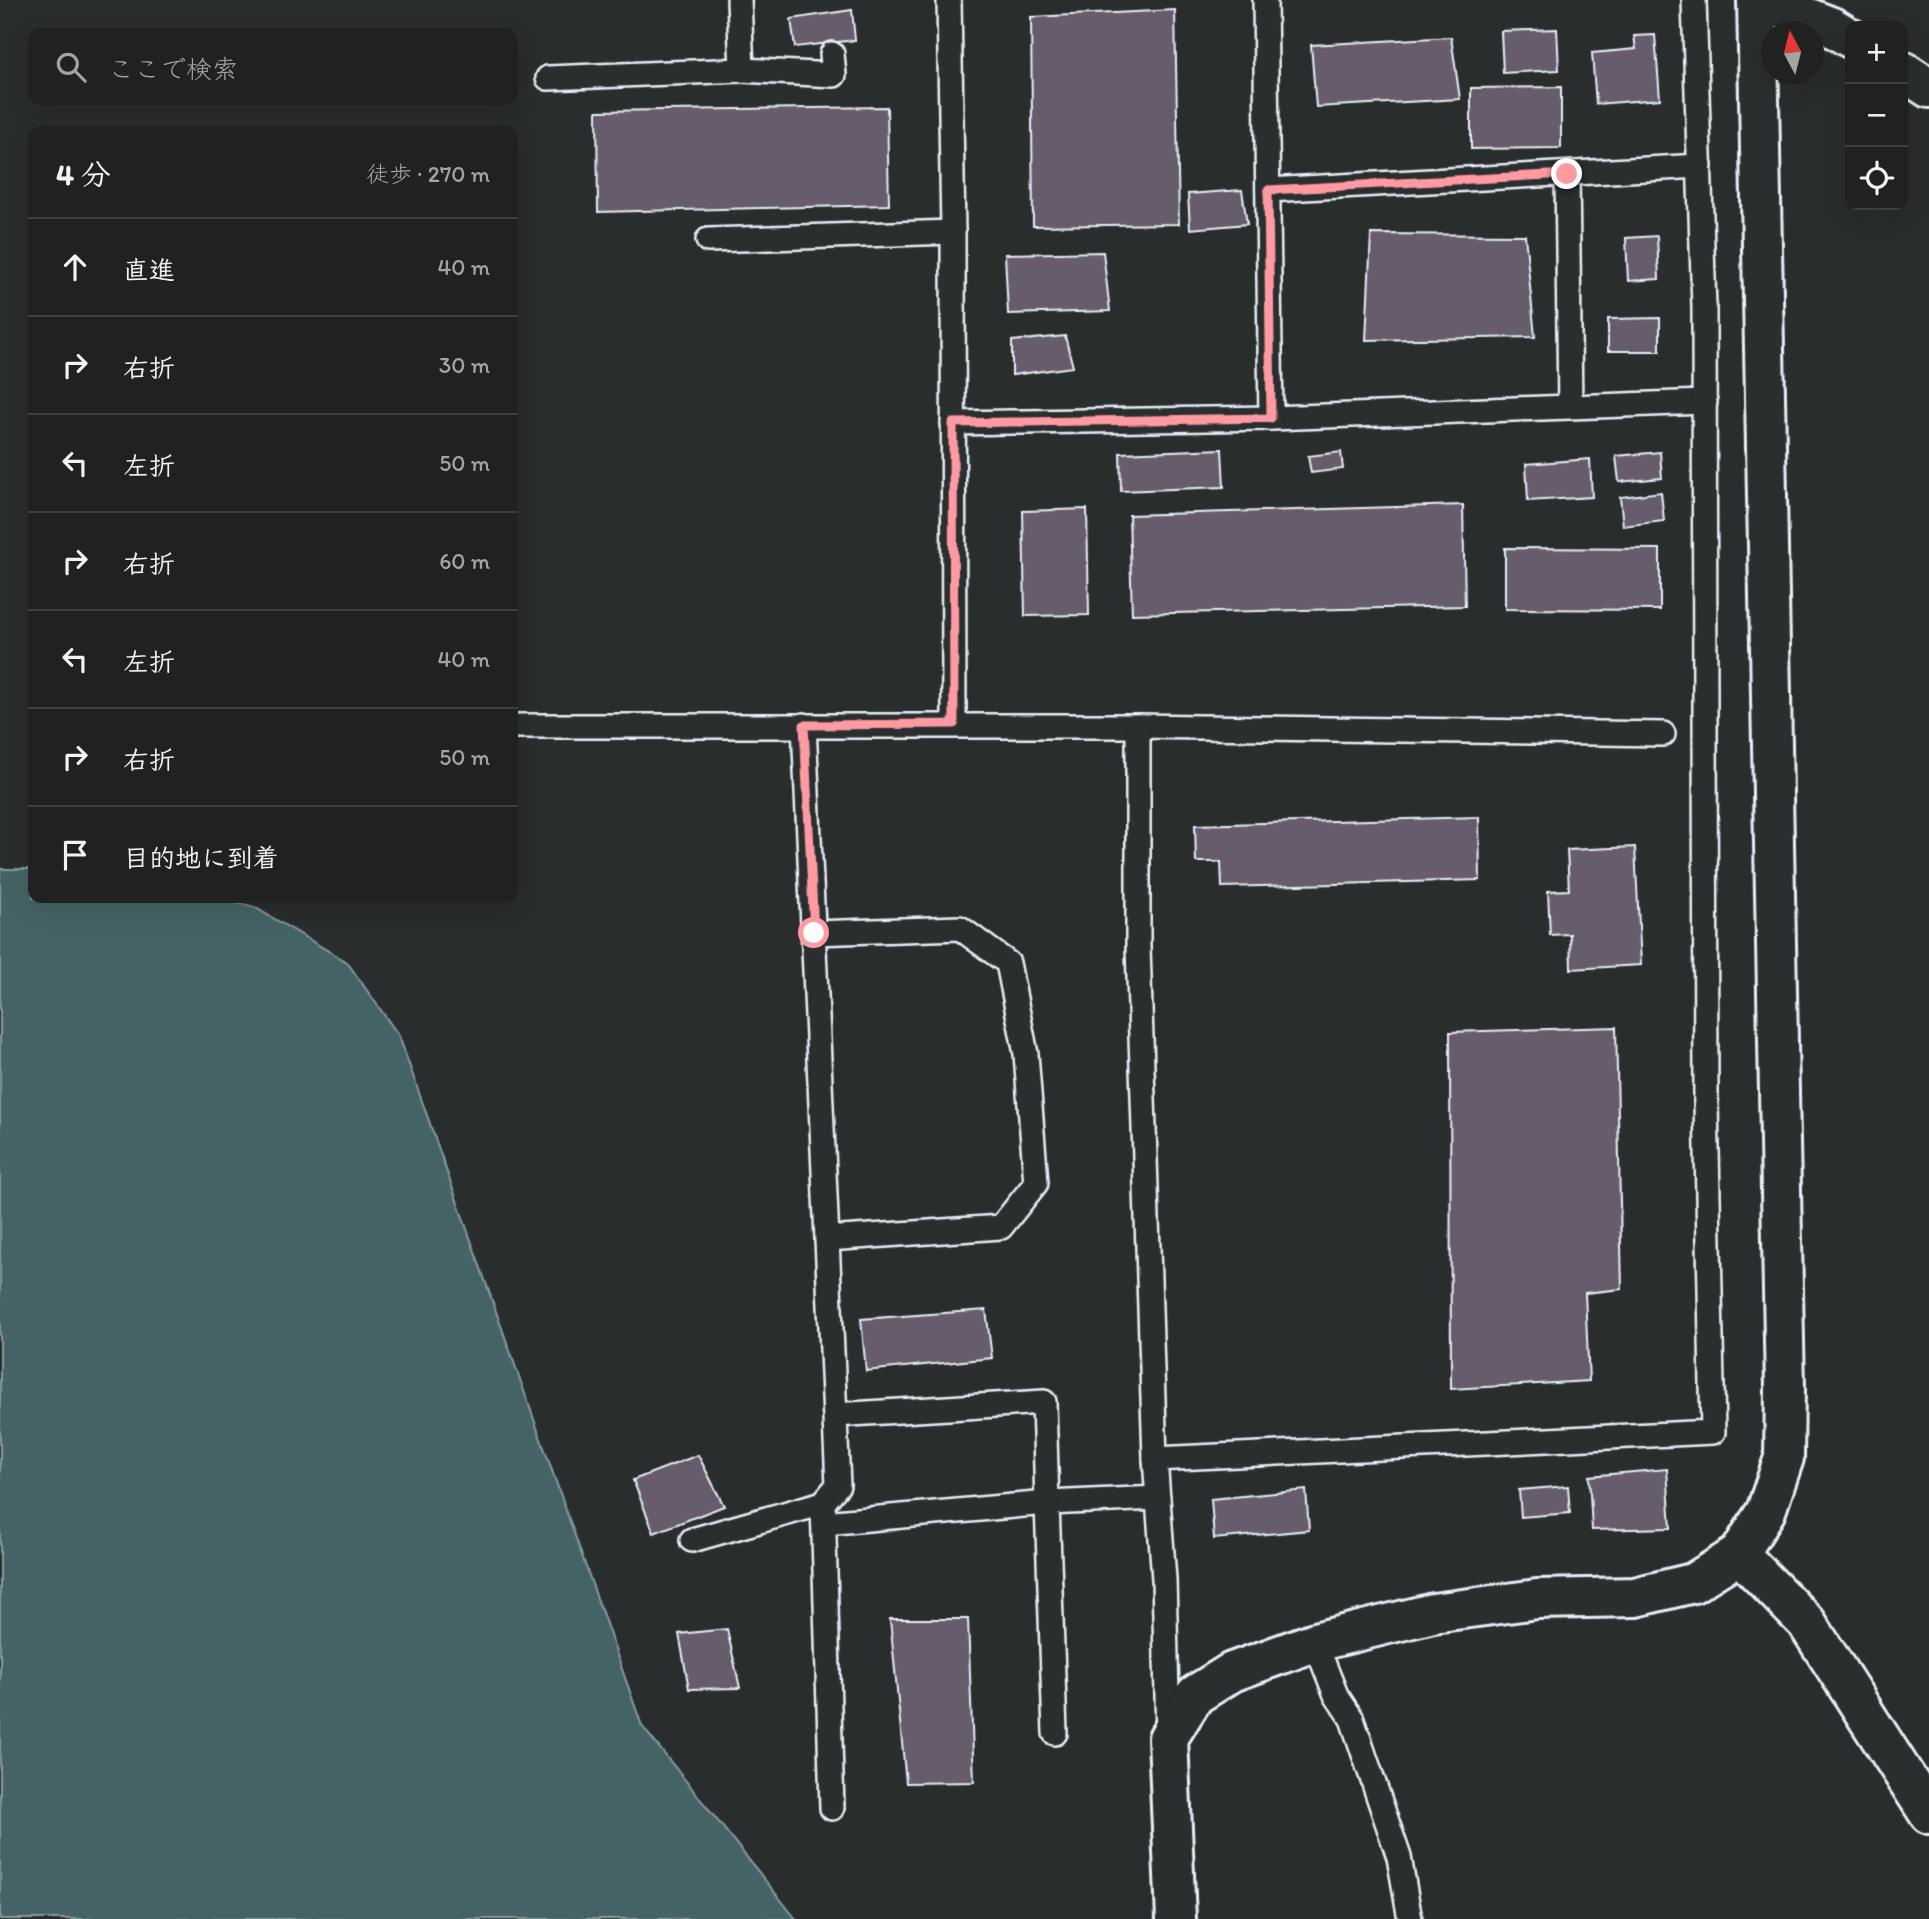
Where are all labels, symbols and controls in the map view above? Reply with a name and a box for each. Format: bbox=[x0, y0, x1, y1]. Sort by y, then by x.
north arrow bbox=[1761, 21, 1824, 84]
map controls bbox=[1845, 21, 1908, 210]
button: + bbox=[1845, 21, 1908, 84]
search box bbox=[28, 28, 518, 105]
icon: search bbox=[52, 48, 90, 86]
text: ここで検索 bbox=[108, 53, 238, 85]
button: − bbox=[1845, 84, 1908, 147]
button: locate bbox=[1845, 147, 1908, 210]
text: 4 分 bbox=[56, 156, 111, 193]
route end bbox=[1551, 158, 1582, 189]
text: 徒歩 · 270 m bbox=[366, 160, 490, 188]
icon: ahead bbox=[56, 248, 94, 286]
text: 40 m bbox=[437, 253, 490, 281]
text: 直進 bbox=[123, 254, 175, 286]
icon: right bbox=[56, 346, 94, 384]
text: 30 m bbox=[439, 351, 490, 379]
text: 右折 bbox=[123, 352, 175, 384]
icon: left bbox=[56, 444, 94, 482]
text: 50 m bbox=[439, 449, 490, 477]
text: 左折 bbox=[123, 450, 175, 482]
icon: right bbox=[56, 542, 94, 580]
text: 60 m bbox=[439, 547, 490, 575]
text: 右折 bbox=[123, 548, 175, 580]
icon: left bbox=[56, 640, 94, 678]
text: 40 m bbox=[437, 645, 490, 673]
text: 左折 bbox=[123, 646, 175, 678]
icon: right bbox=[56, 738, 94, 776]
text: 50 m bbox=[439, 743, 490, 771]
text: 右折 bbox=[123, 744, 175, 776]
icon: arrive bbox=[56, 836, 94, 874]
text: 目的地に到着 bbox=[123, 842, 279, 874]
route start bbox=[798, 917, 829, 948]

